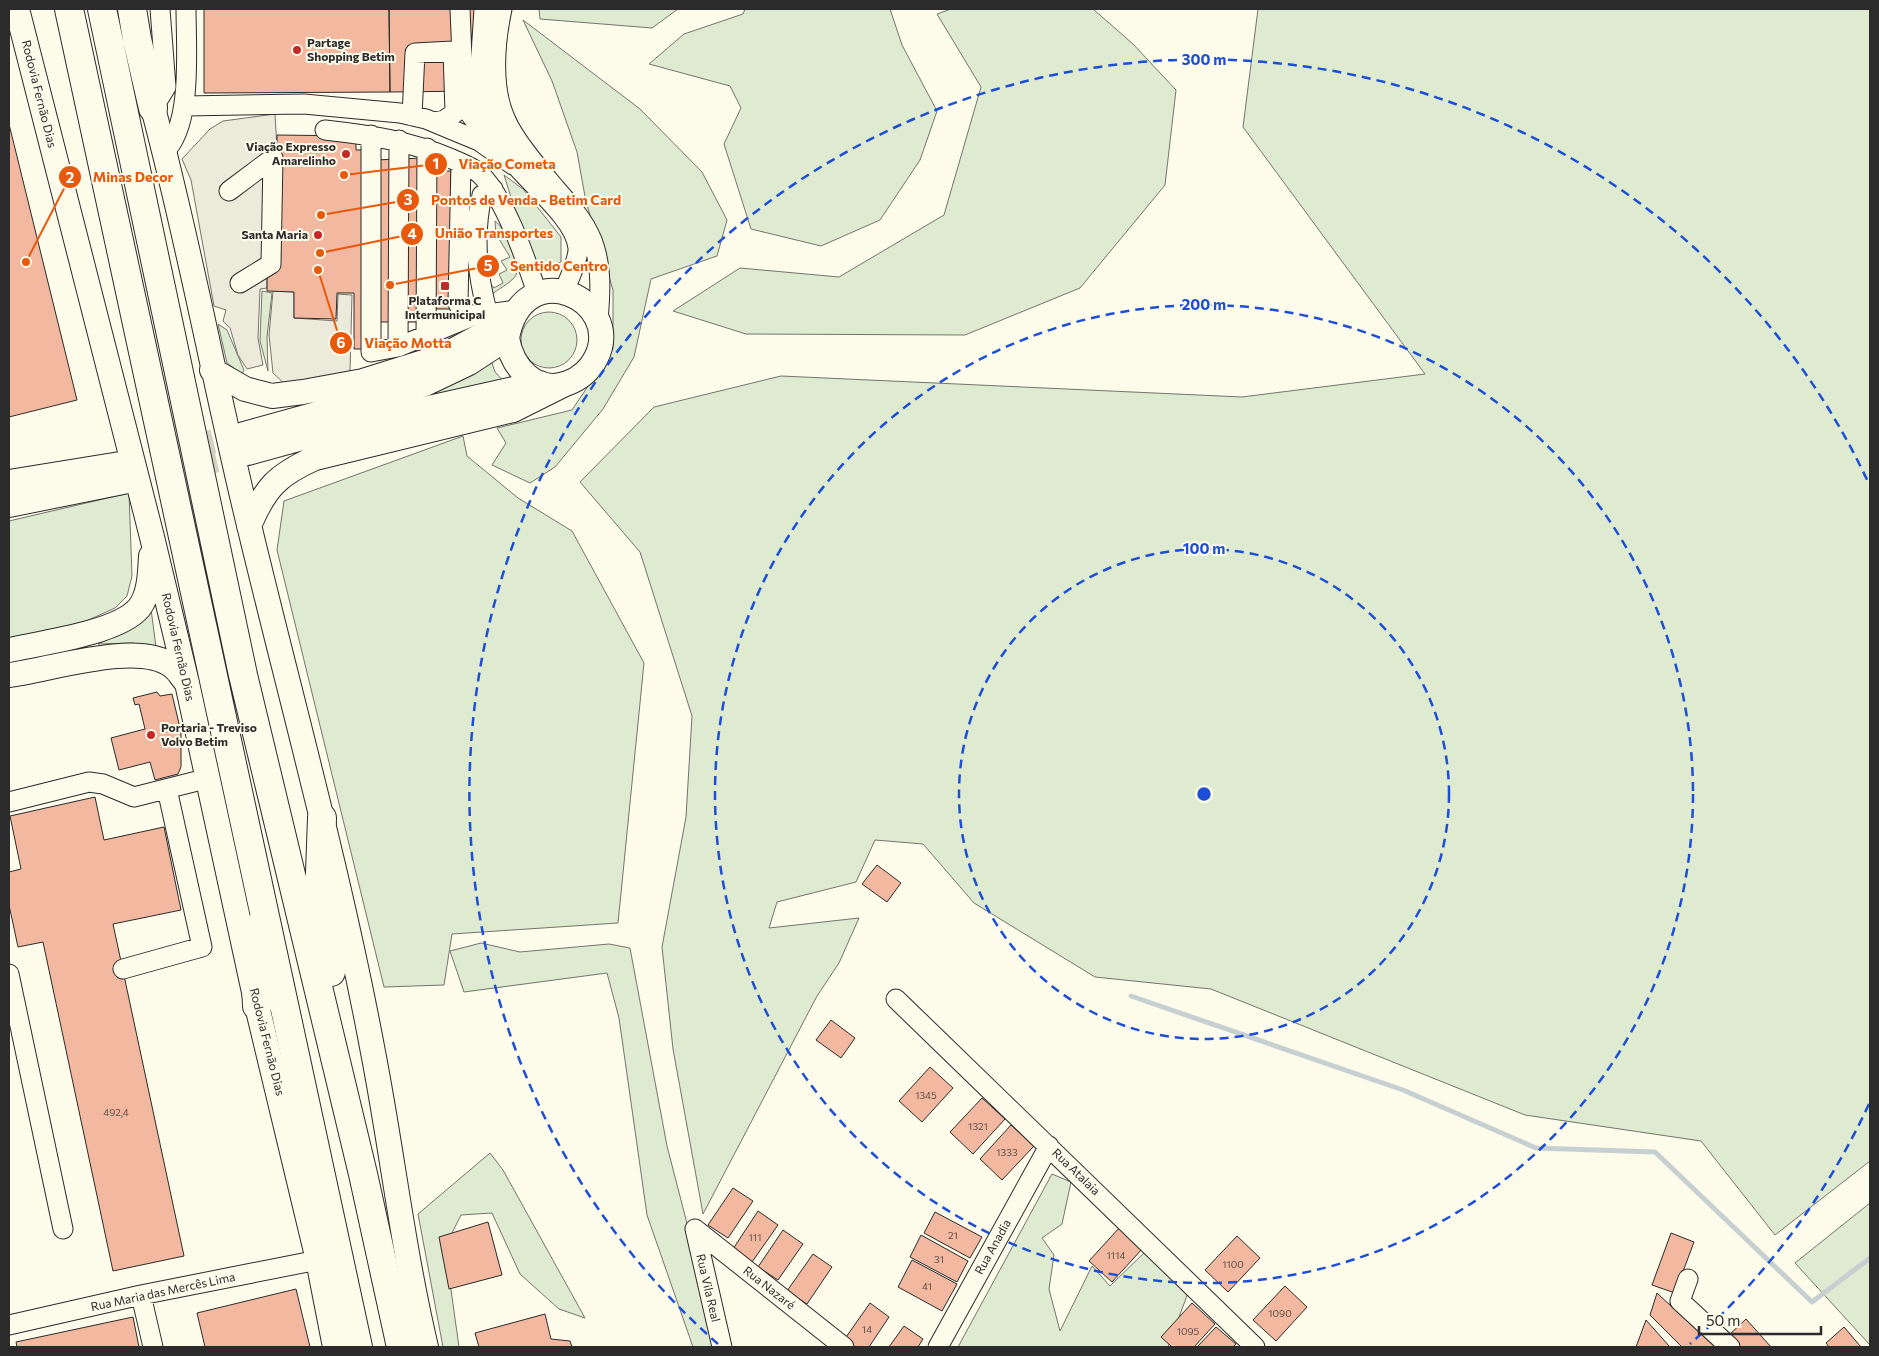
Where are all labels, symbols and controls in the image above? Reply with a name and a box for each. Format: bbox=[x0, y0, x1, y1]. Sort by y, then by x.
place label: Partage Shopping Betim bbox=[307, 35, 395, 63]
street label: Rodovia Fernão Dias bbox=[20, 38, 60, 149]
marker: Partage Shopping Betim bbox=[291, 44, 303, 56]
text: 300 m bbox=[1182, 50, 1226, 68]
place label: Viação Expresso Amarelinho bbox=[246, 139, 336, 167]
marker: Viação Expresso Amarelinho bbox=[340, 148, 352, 160]
callout: Viação Cometa bbox=[423, 149, 565, 178]
text: 1 bbox=[433, 154, 439, 172]
text: Viação Cometa bbox=[458, 155, 556, 172]
callout: Minas Decor bbox=[58, 163, 183, 192]
text: 2 bbox=[66, 168, 74, 186]
text: Minas Decor bbox=[93, 168, 174, 185]
callout: Pontos de Venda - Betim Card bbox=[396, 185, 631, 214]
text: 3 bbox=[404, 190, 413, 208]
text: Pontos de Venda - Betim Card bbox=[431, 191, 621, 208]
callout: União Transportes bbox=[400, 219, 563, 248]
text: 4 bbox=[407, 224, 417, 242]
text: União Transportes bbox=[435, 224, 554, 241]
place label: Santa Maria bbox=[241, 227, 308, 241]
marker: Santa Maria bbox=[312, 229, 324, 241]
callout: Sentido Centro bbox=[475, 251, 618, 280]
text: 5 bbox=[484, 256, 493, 274]
text: Sentido Centro bbox=[510, 257, 608, 274]
marker: Plataforma C Intermunicipal bbox=[439, 280, 451, 292]
place label: Plataforma C Intermunicipal bbox=[405, 293, 485, 321]
text: 200 m bbox=[1182, 295, 1226, 313]
callout: Viação Motta bbox=[329, 328, 461, 357]
text: 6 bbox=[336, 333, 346, 351]
text: Viação Motta bbox=[364, 334, 452, 351]
text: 100 m bbox=[1183, 539, 1225, 557]
street label: Rodovia Fernão Dias bbox=[160, 591, 198, 702]
place label: Portaria - Treviso Volvo Betim bbox=[161, 720, 257, 748]
marker: Portaria - Treviso Volvo Betim bbox=[145, 729, 157, 741]
centre of rings bbox=[1195, 785, 1213, 803]
street label: Rodovia Fernão Dias bbox=[248, 986, 288, 1097]
house number: 1345 bbox=[915, 1089, 937, 1101]
house number: 492,4 bbox=[103, 1106, 129, 1118]
house number: 1321 bbox=[968, 1120, 988, 1132]
street label: Rua Atalaia bbox=[1050, 1145, 1103, 1197]
house number: 1333 bbox=[996, 1146, 1018, 1158]
street label: Rua Anadia bbox=[971, 1216, 1013, 1277]
house number: 21 bbox=[948, 1229, 958, 1241]
house number: 111 bbox=[749, 1231, 761, 1243]
house number: 1114 bbox=[1107, 1249, 1125, 1261]
street label: Rua Vila Real bbox=[694, 1252, 724, 1323]
house number: 31 bbox=[934, 1253, 944, 1265]
house number: 1100 bbox=[1222, 1258, 1244, 1270]
street label: Rua Nazaré bbox=[741, 1263, 798, 1312]
street label: Rua Maria das Mercês Lima bbox=[89, 1269, 236, 1313]
house number: 41 bbox=[922, 1280, 932, 1292]
scale bar bbox=[1699, 1304, 1822, 1336]
house number: 1090 bbox=[1268, 1307, 1292, 1319]
text: 50 m bbox=[1706, 1311, 1740, 1329]
house number: 14 bbox=[862, 1323, 872, 1335]
house number: 1095 bbox=[1177, 1325, 1200, 1337]

